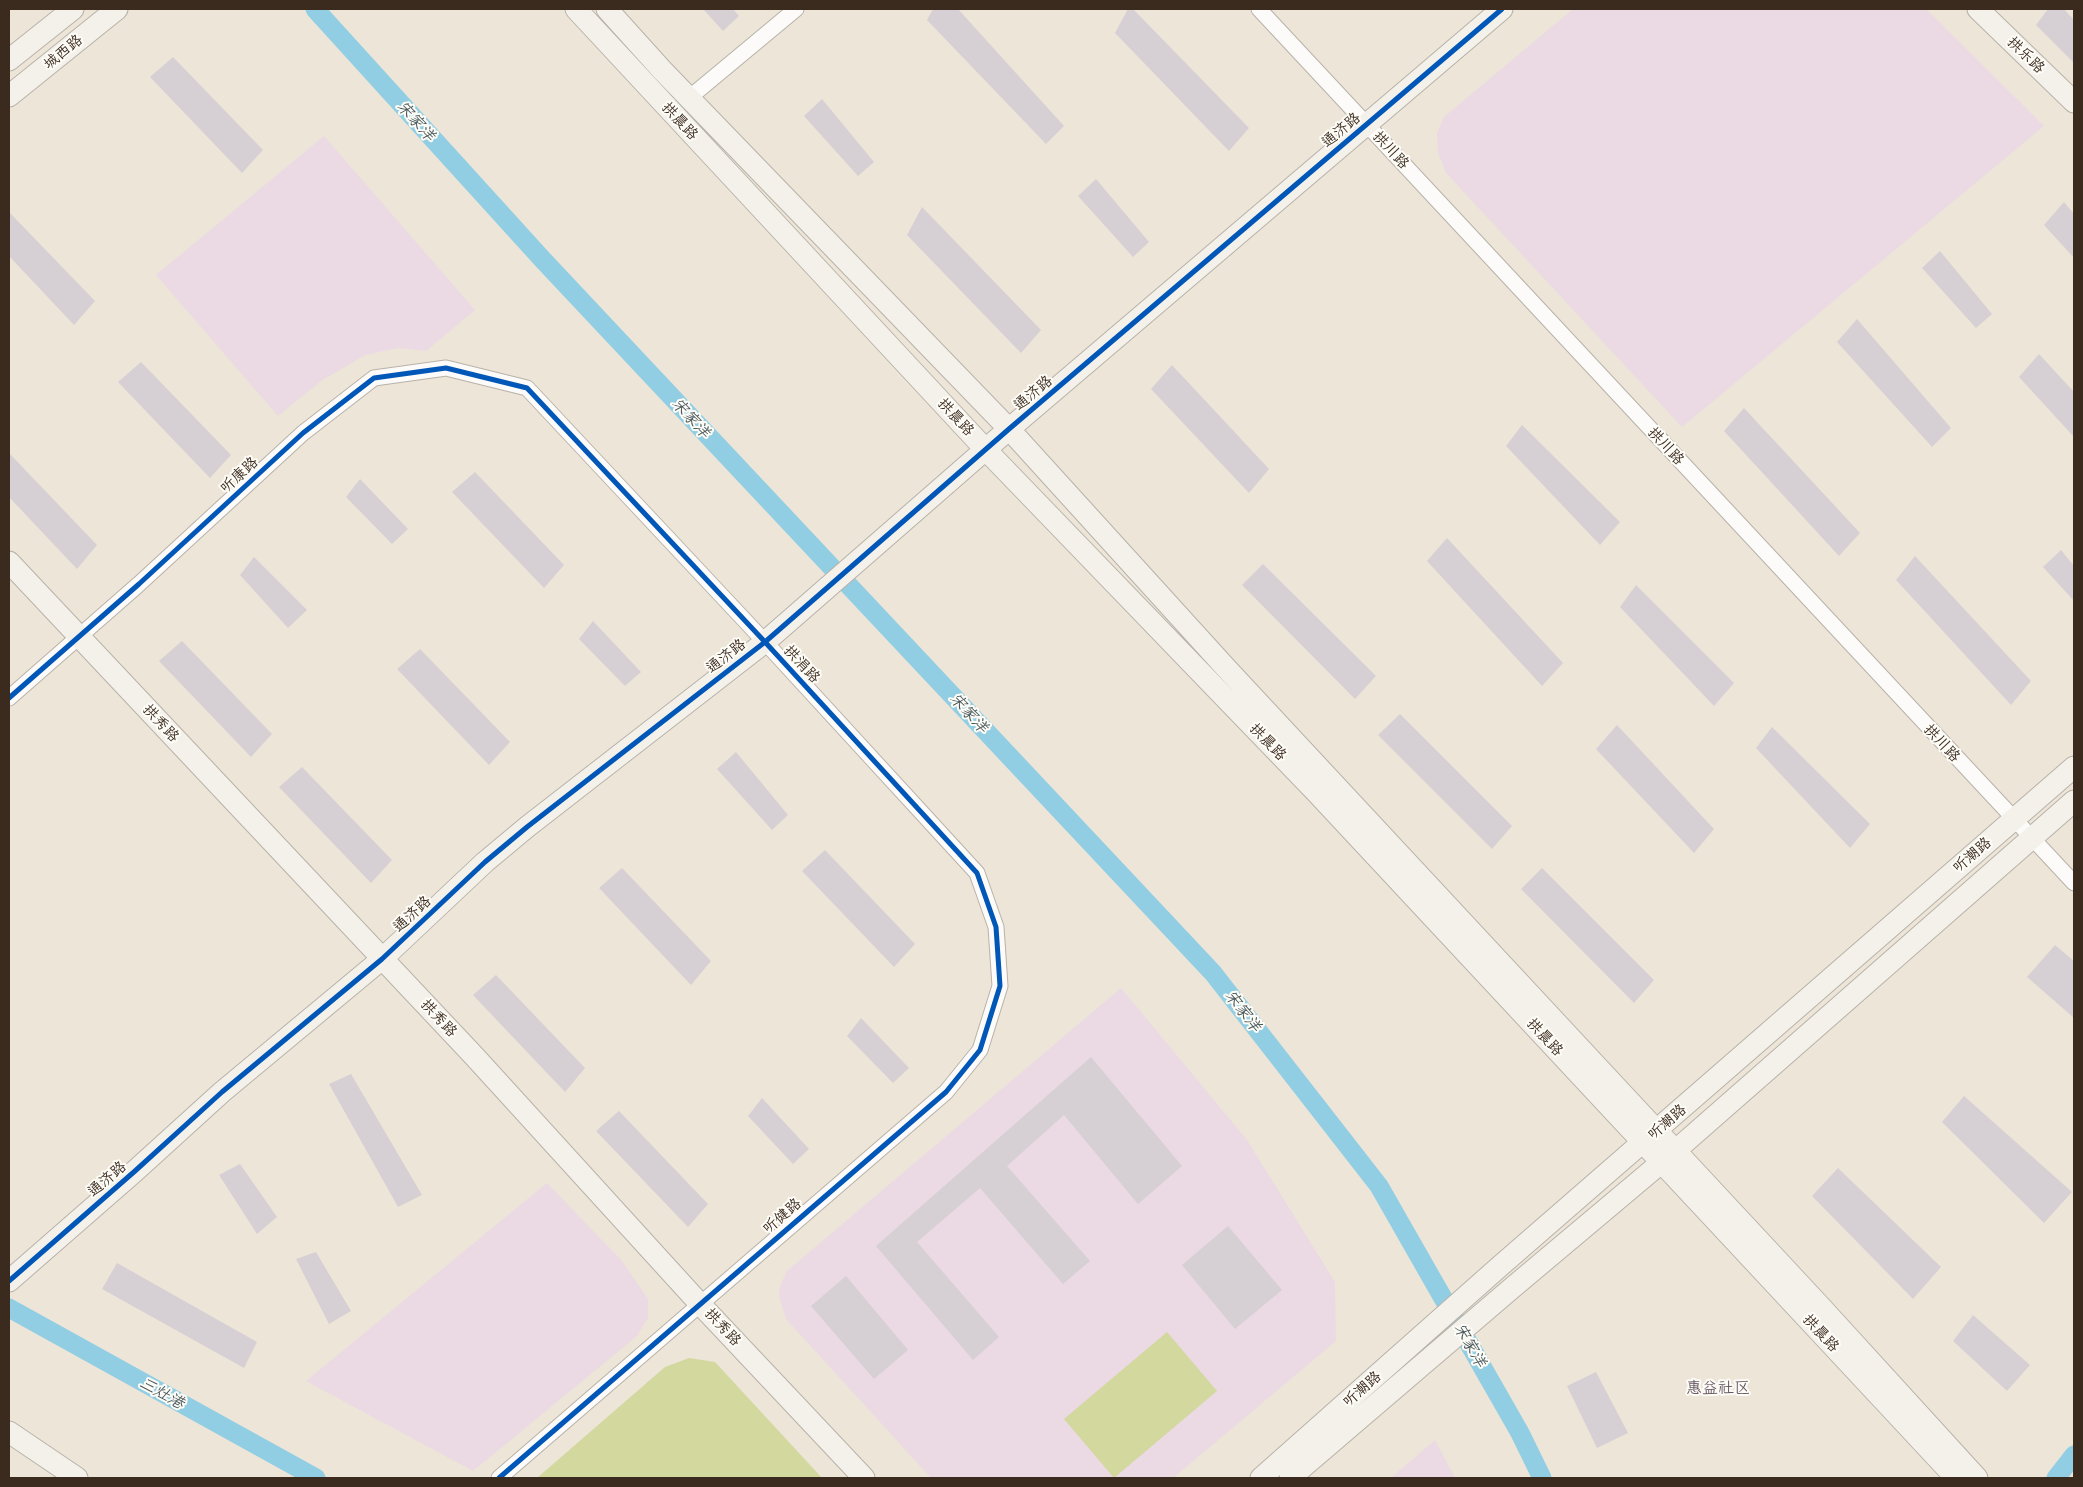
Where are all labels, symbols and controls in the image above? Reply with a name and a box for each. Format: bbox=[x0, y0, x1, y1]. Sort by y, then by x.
street label: 城西路 bbox=[40, 31, 86, 73]
street label: 拱乐路 bbox=[2004, 33, 2048, 77]
water label: 宋家洋 bbox=[393, 97, 439, 145]
street label: 拱晨路 bbox=[658, 98, 702, 144]
street label: 通济路 bbox=[1318, 109, 1364, 151]
street label: 拱川路 bbox=[1369, 127, 1413, 173]
street label: 通济路 bbox=[1010, 372, 1056, 414]
water label: 宋家洋 bbox=[668, 394, 714, 442]
street label: 拱晨路 bbox=[934, 394, 978, 440]
street label: 拱川路 bbox=[1644, 423, 1688, 469]
street label: 听康路 bbox=[216, 453, 262, 497]
street label: 通济路 bbox=[703, 635, 749, 677]
street label: 拱涓路 bbox=[780, 641, 824, 687]
water label: 宋家洋 bbox=[946, 689, 992, 737]
street label: 拱秀路 bbox=[139, 700, 183, 746]
street label: 拱晨路 bbox=[1246, 720, 1290, 764]
street label: 拱川路 bbox=[1920, 720, 1964, 766]
street label: 听潮路 bbox=[1949, 833, 1995, 877]
street label: 通济路 bbox=[389, 892, 435, 936]
water label: 宋家洋 bbox=[1221, 986, 1265, 1036]
street label: 拱秀路 bbox=[417, 995, 461, 1041]
street label: 拱晨路 bbox=[1523, 1014, 1567, 1060]
street label: 听潮路 bbox=[1644, 1100, 1690, 1144]
street label: 通济路 bbox=[84, 1157, 130, 1201]
street label: 听健路 bbox=[759, 1194, 805, 1238]
street label: 拱秀路 bbox=[701, 1304, 745, 1350]
street label: 拱晨路 bbox=[1799, 1310, 1843, 1356]
water label: 宋家洋 bbox=[1450, 1319, 1490, 1371]
street label: 听潮路 bbox=[1339, 1367, 1385, 1411]
water label: 三灶港 bbox=[136, 1373, 188, 1413]
district label: 惠益社区 bbox=[1686, 1378, 1750, 1398]

